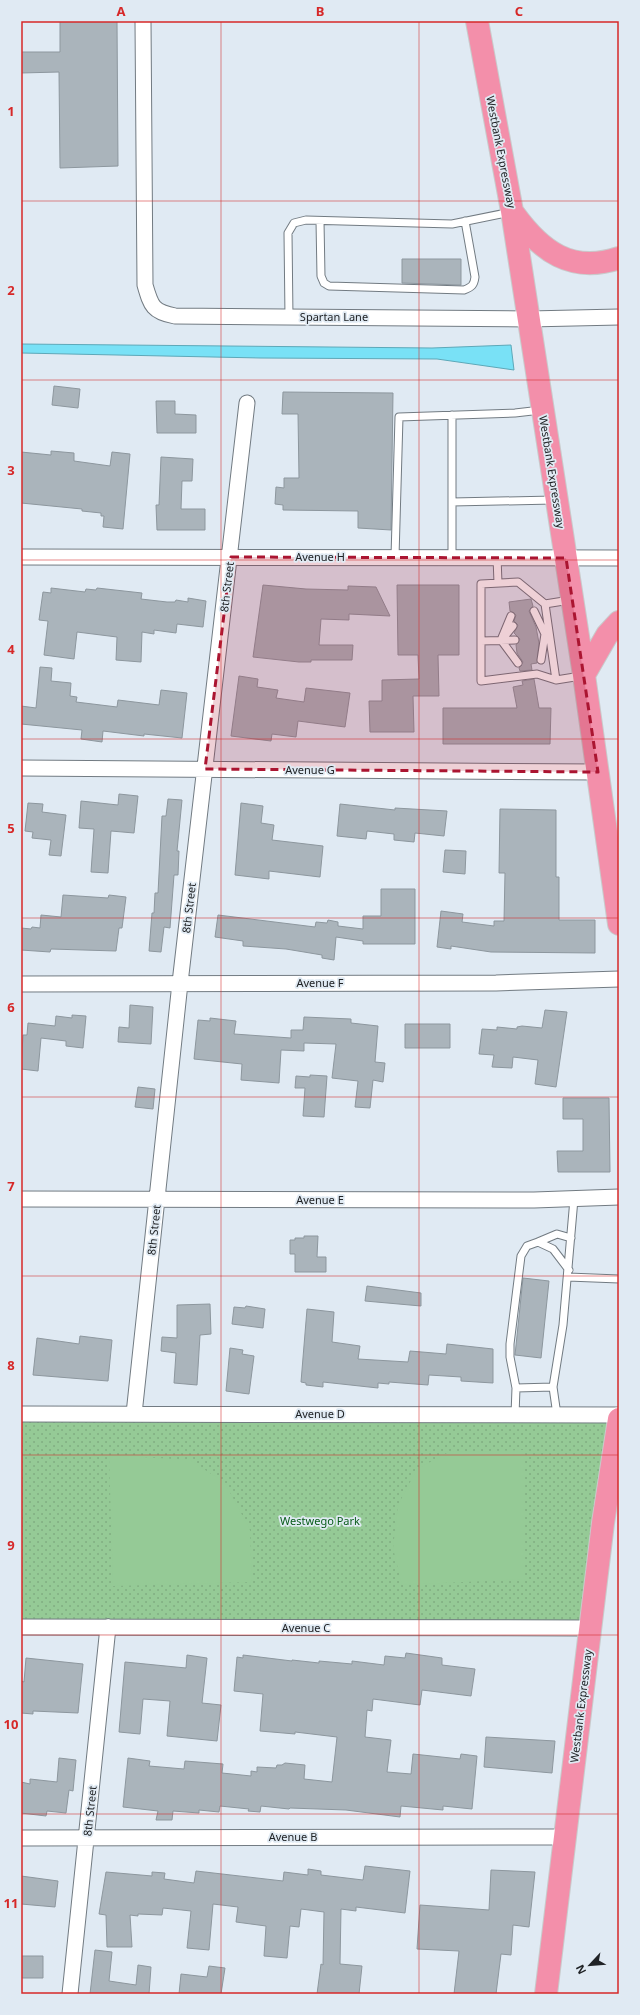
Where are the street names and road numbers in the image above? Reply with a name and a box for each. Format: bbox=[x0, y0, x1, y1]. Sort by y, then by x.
street label: Westbank Expressway bbox=[483, 94, 520, 210]
street label: Spartan Lane bbox=[300, 309, 368, 324]
street label: Westbank Expressway bbox=[536, 414, 569, 530]
street label: Avenue H bbox=[295, 549, 345, 564]
street label: 8th Street bbox=[216, 561, 237, 613]
street label: Avenue G bbox=[285, 762, 335, 777]
street label: 8th Street bbox=[178, 882, 199, 934]
street label: Avenue F bbox=[296, 975, 344, 990]
street label: Avenue E bbox=[296, 1192, 344, 1207]
street label: 8th Street bbox=[143, 1204, 164, 1256]
street label: Avenue D bbox=[295, 1406, 345, 1421]
street label: Avenue C bbox=[282, 1620, 330, 1635]
street label: Westbank Expressway bbox=[566, 1648, 595, 1763]
street label: 8th Street bbox=[79, 1785, 100, 1837]
street label: Avenue B bbox=[269, 1829, 317, 1844]

